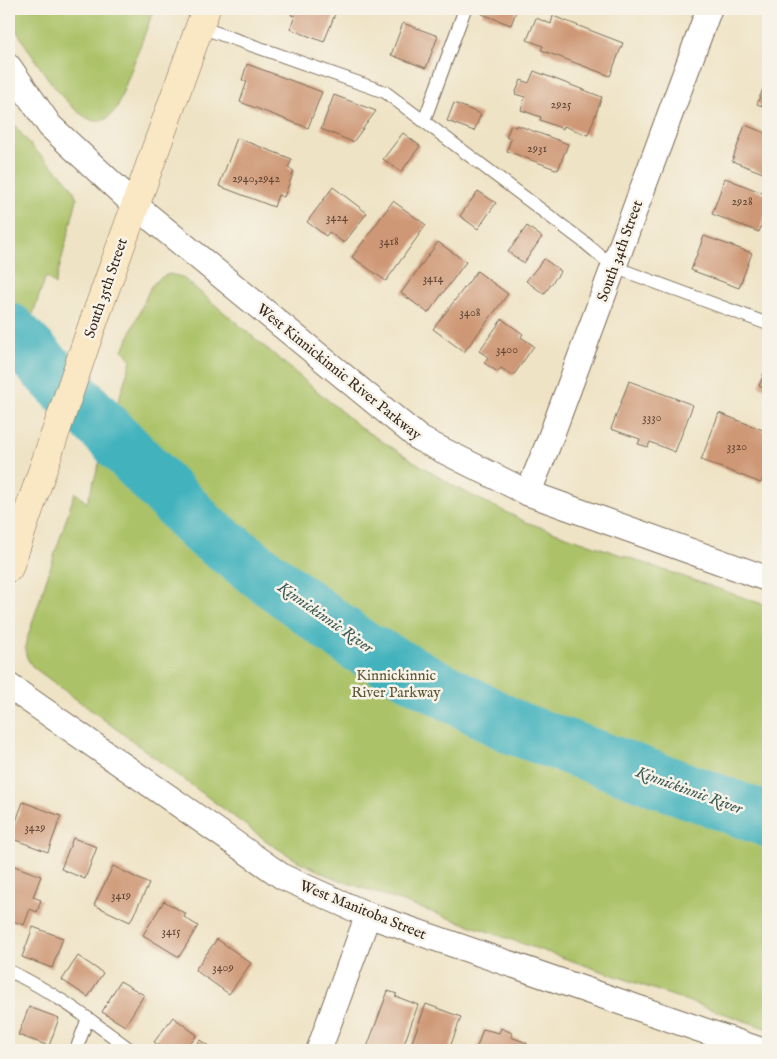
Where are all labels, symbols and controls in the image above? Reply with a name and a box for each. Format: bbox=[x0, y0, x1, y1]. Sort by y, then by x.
house number: 2925 bbox=[551, 97, 572, 112]
house number: 2931 bbox=[527, 141, 547, 156]
house number: 2940,2942 bbox=[232, 171, 280, 186]
house number: 2928 bbox=[731, 194, 753, 209]
street label: South 34th Street bbox=[593, 198, 647, 304]
house number: 3424 bbox=[326, 210, 348, 225]
house number: 3418 bbox=[379, 234, 399, 249]
street label: South 35th Street bbox=[80, 235, 132, 341]
house number: 3414 bbox=[423, 271, 443, 286]
street label: West Kinnickinnic River Parkway bbox=[253, 300, 426, 445]
house number: 3408 bbox=[460, 305, 481, 320]
house number: 3400 bbox=[496, 342, 518, 357]
house number: 3330 bbox=[642, 410, 662, 425]
house number: 3320 bbox=[727, 439, 747, 454]
water label: Kinnickinnic River bbox=[273, 577, 378, 659]
park label: Kinnickinnic River Parkway bbox=[351, 666, 441, 702]
water label: Kinnickinnic River bbox=[632, 762, 746, 820]
house number: 3429 bbox=[24, 820, 46, 835]
street label: West Manitoba Street bbox=[297, 876, 429, 944]
house number: 3419 bbox=[111, 888, 131, 903]
house number: 3415 bbox=[161, 924, 181, 939]
house number: 3409 bbox=[212, 960, 234, 975]

